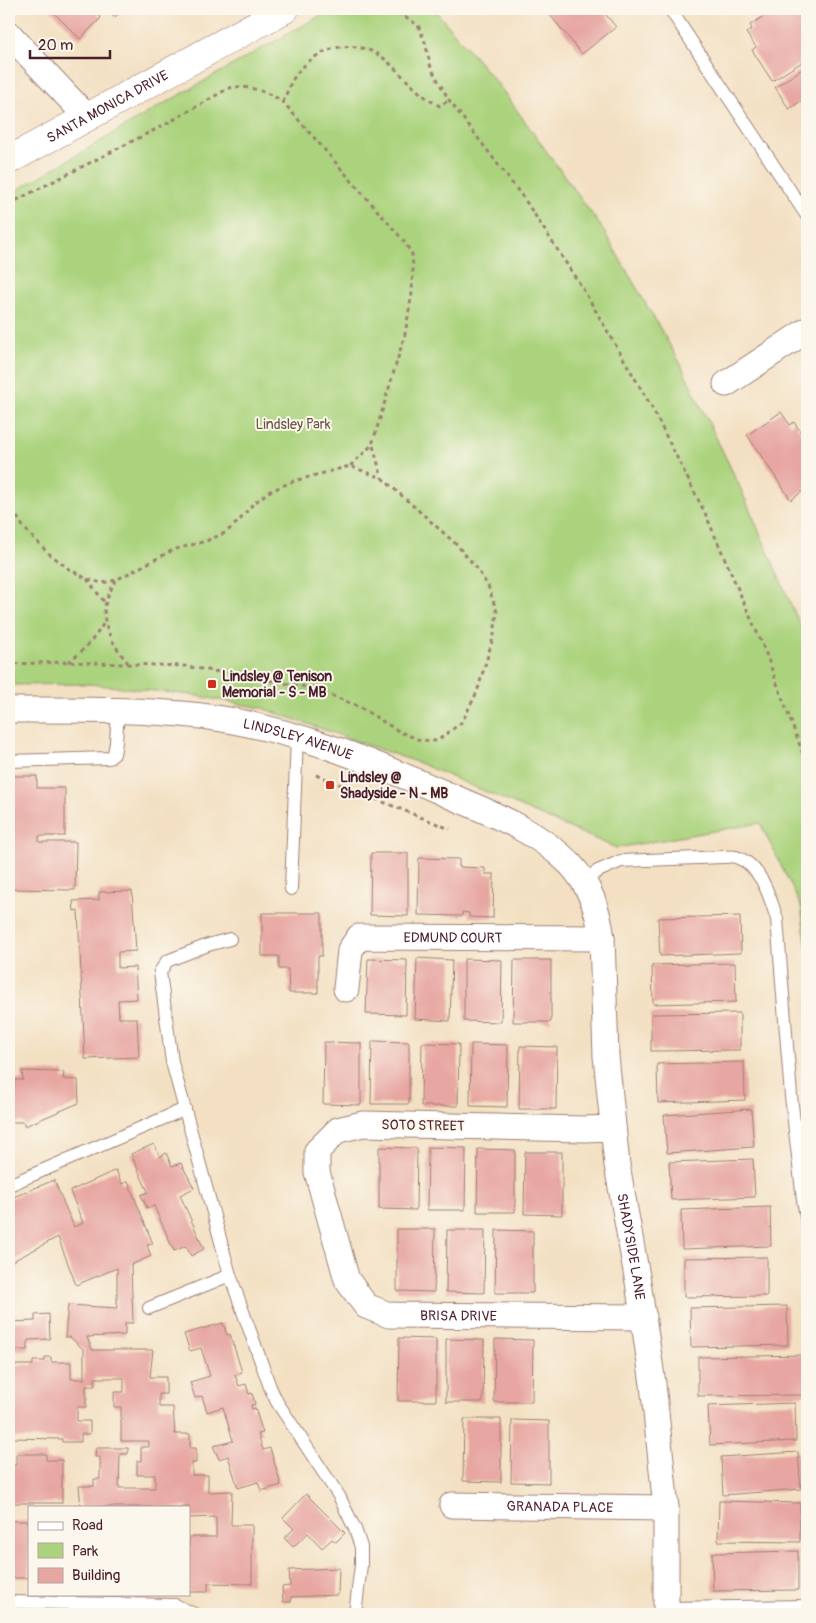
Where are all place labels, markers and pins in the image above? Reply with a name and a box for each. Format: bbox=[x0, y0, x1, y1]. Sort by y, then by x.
place label: Lindsley @ Tenison Memorial - S - MB bbox=[222, 668, 332, 701]
marker: Lindsley @ Tenison Memorial - S - MB bbox=[206, 678, 218, 690]
place label: Lindsley @ Shadyside - N - MB bbox=[340, 769, 448, 802]
marker: Lindsley @ Shadyside - N - MB bbox=[324, 779, 336, 791]

